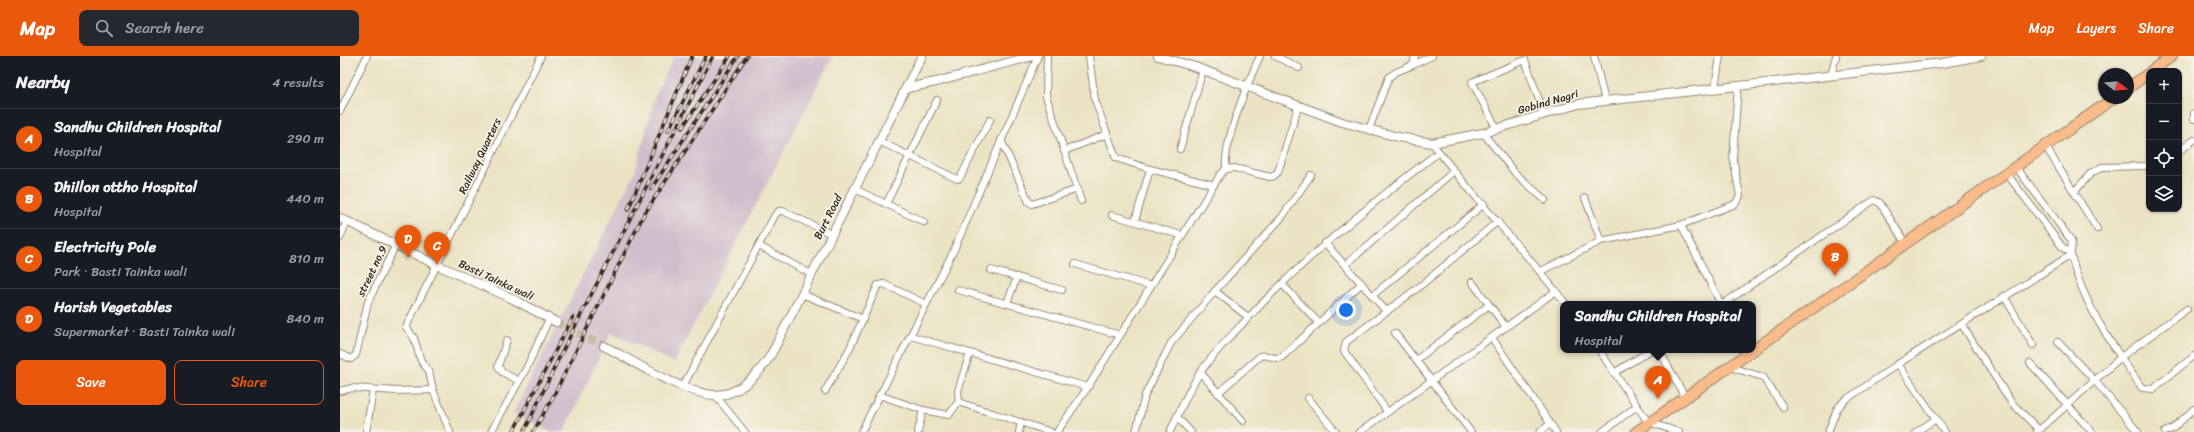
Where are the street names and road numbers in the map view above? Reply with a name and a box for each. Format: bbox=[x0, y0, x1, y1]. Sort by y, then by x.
street label: Gobind Nagri bbox=[1515, 84, 1582, 120]
street label: Railway Quarters bbox=[453, 114, 507, 197]
street label: Burt Road bbox=[809, 190, 848, 243]
street label: street no.9 bbox=[351, 242, 393, 301]
street label: Basti Tainka wali bbox=[455, 254, 538, 306]

